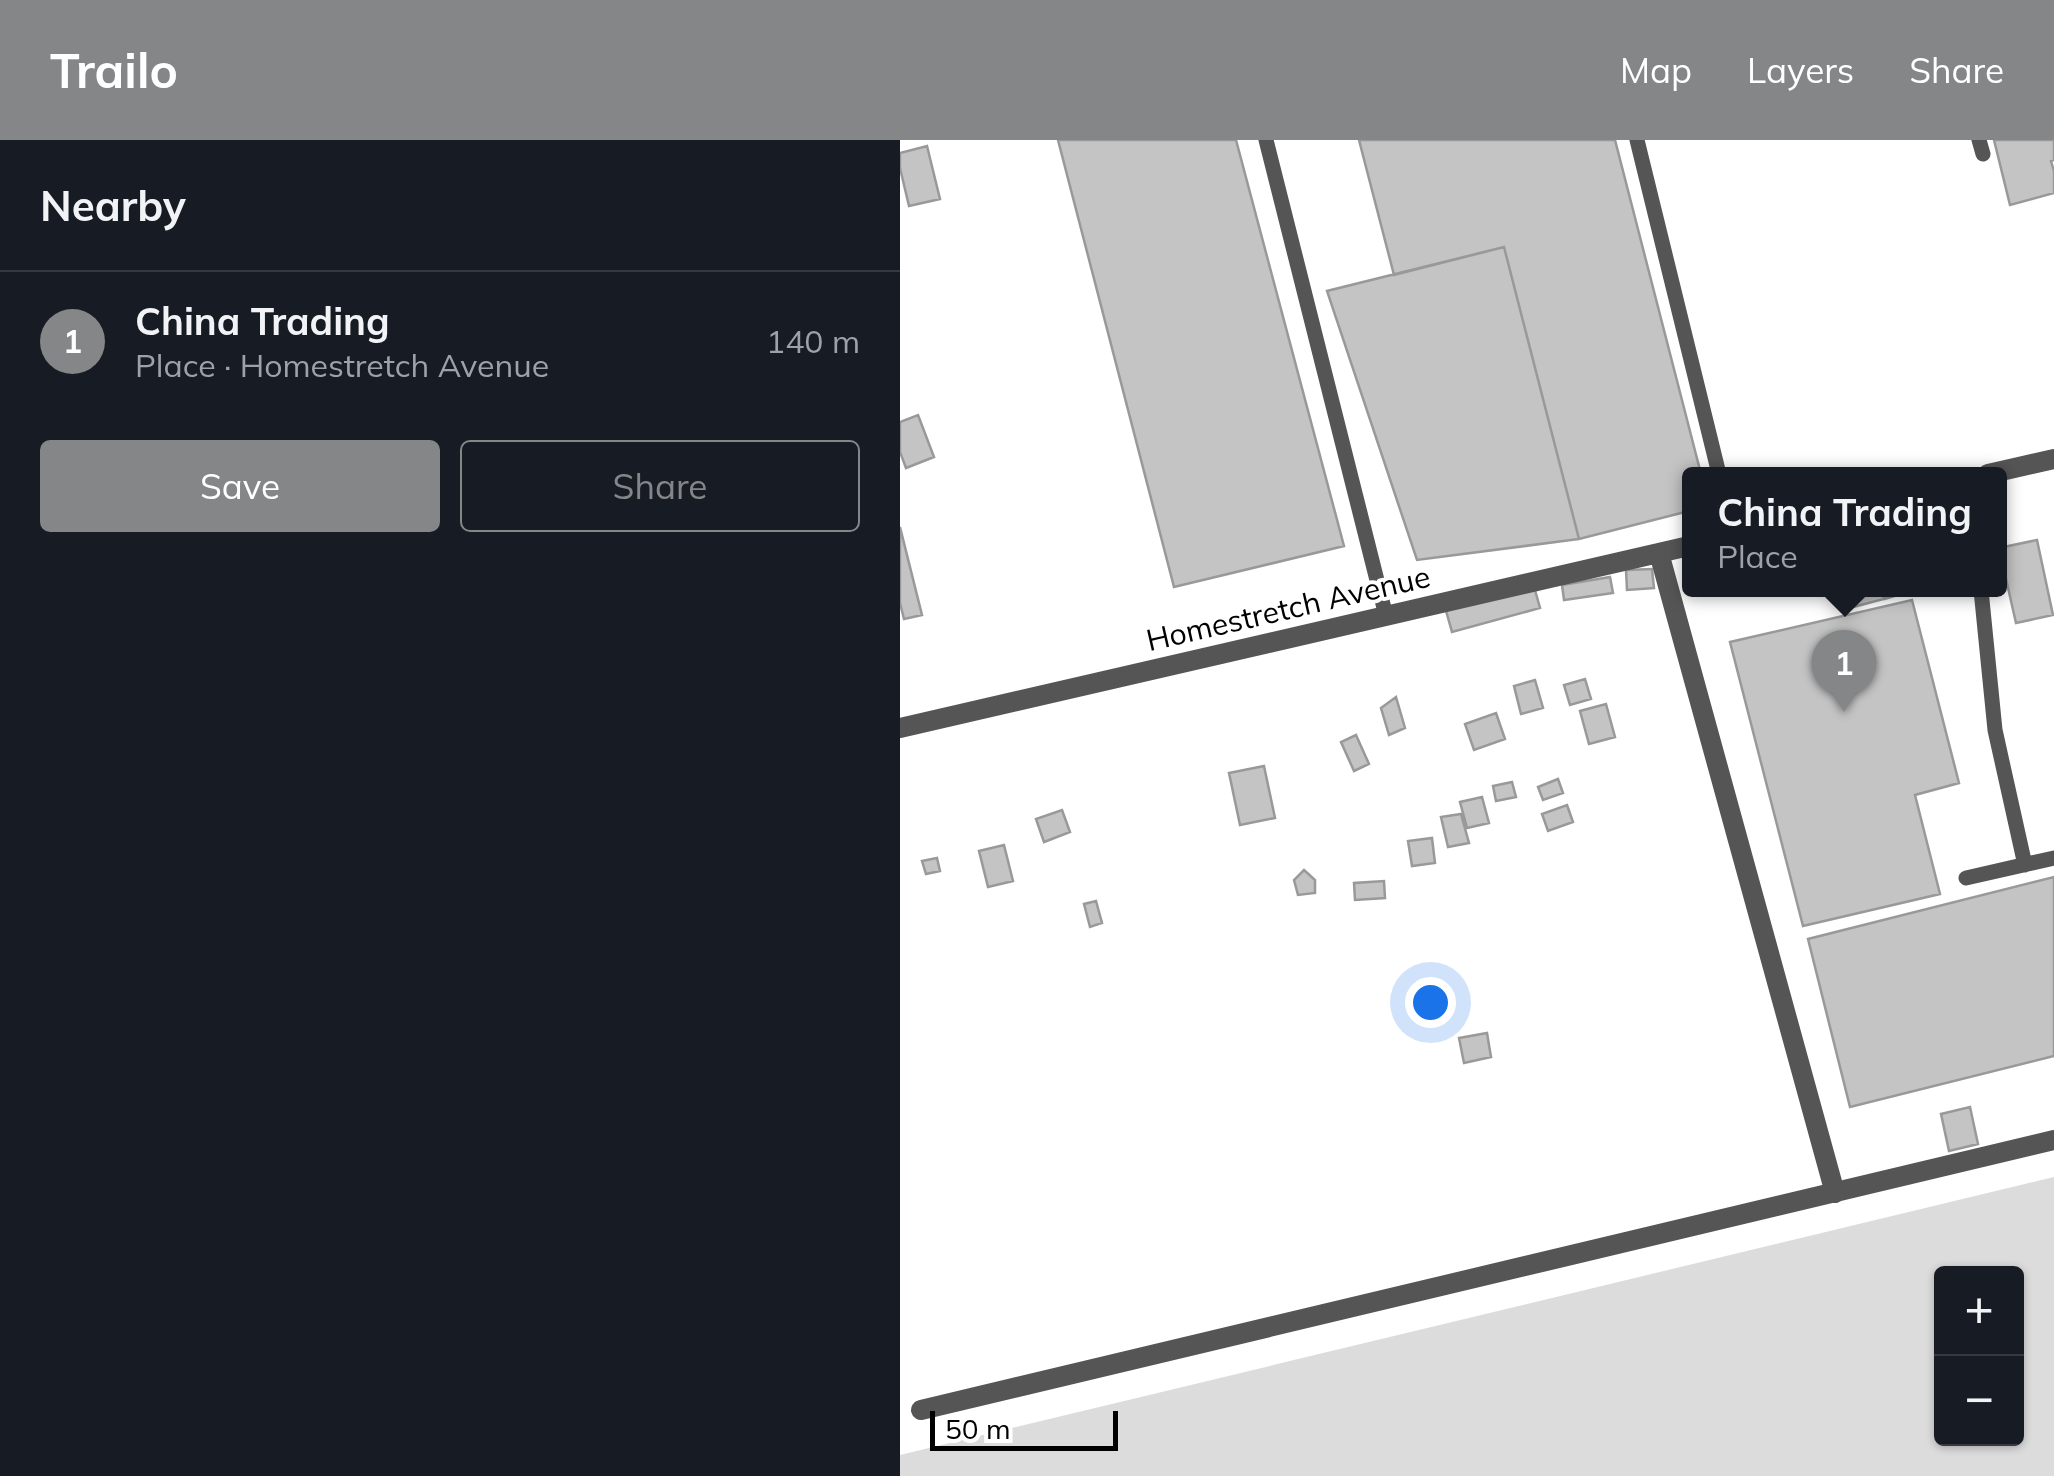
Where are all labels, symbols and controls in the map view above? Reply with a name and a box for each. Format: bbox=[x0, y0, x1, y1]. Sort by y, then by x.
text: Trailo bbox=[50, 40, 178, 100]
text: Map bbox=[1620, 48, 1692, 92]
text: Layers bbox=[1747, 48, 1854, 92]
text: Share bbox=[1909, 48, 2004, 92]
text: Nearby bbox=[40, 179, 186, 232]
text: China Trading bbox=[135, 297, 390, 345]
text: 1 bbox=[63, 321, 82, 361]
text: 140 m bbox=[766, 321, 860, 361]
text: Place · Homestretch Avenue bbox=[135, 345, 549, 385]
button: Save bbox=[40, 440, 440, 532]
button: Share bbox=[460, 440, 860, 532]
popup bbox=[1682, 467, 2007, 597]
text: China Trading bbox=[1717, 488, 1972, 536]
text: Place bbox=[1717, 536, 1798, 576]
street label: Homestretch Avenue bbox=[1142, 557, 1434, 659]
pin: 1 bbox=[1812, 630, 1876, 712]
your location bbox=[1405, 977, 1456, 1028]
map controls bbox=[1934, 1266, 2024, 1446]
button: + bbox=[1934, 1266, 2024, 1356]
button: − bbox=[1934, 1356, 2024, 1446]
scale bar bbox=[930, 1406, 1118, 1450]
text: 50 m bbox=[945, 1411, 1011, 1446]

